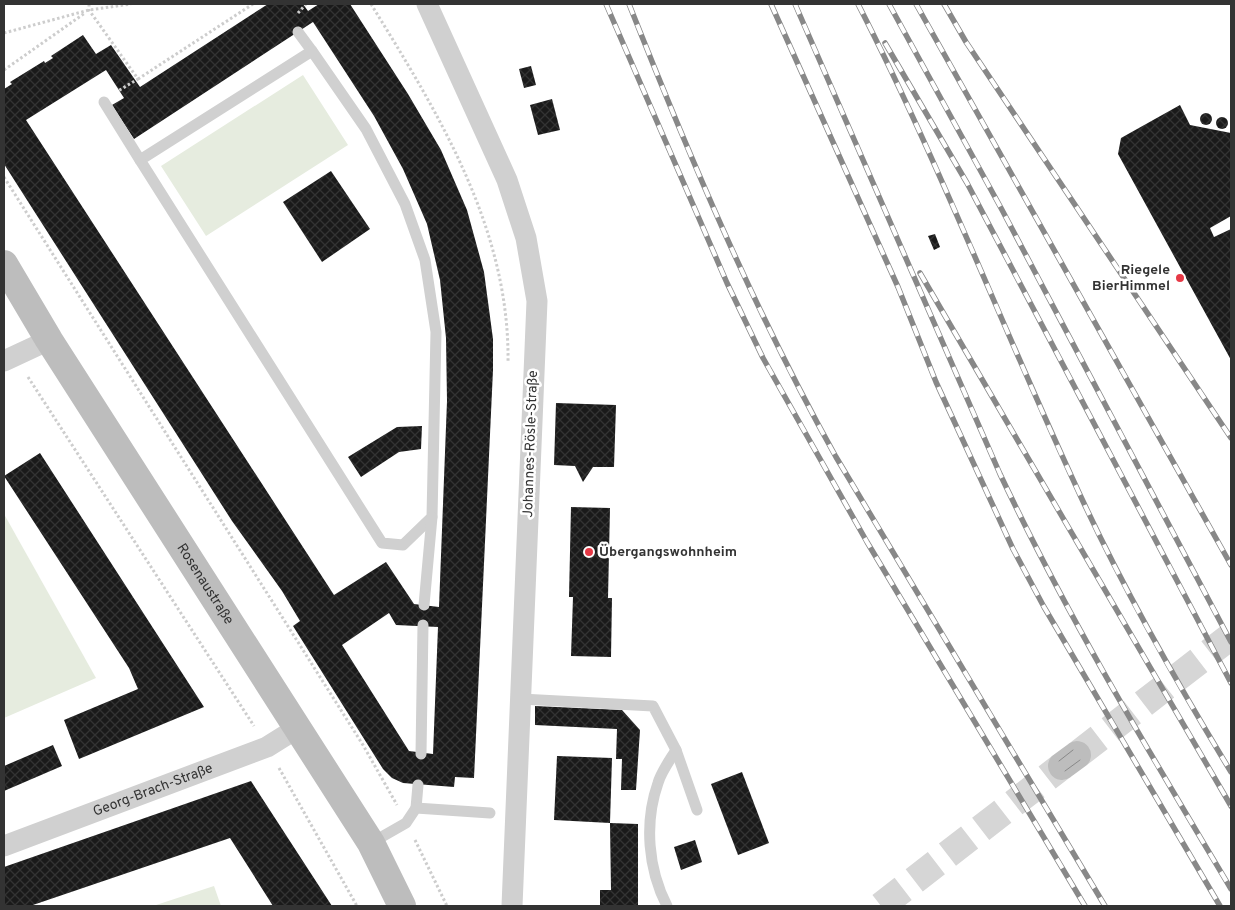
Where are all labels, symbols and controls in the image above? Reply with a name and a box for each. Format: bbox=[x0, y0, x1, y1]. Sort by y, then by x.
place label: Riegele BierHimmel bbox=[1092, 262, 1170, 295]
marker: Riegele BierHimmel bbox=[1174, 272, 1186, 284]
street label: Johannes-Rösle-Straße bbox=[520, 370, 542, 518]
street label: Rosenaustraße bbox=[173, 540, 237, 628]
place label: Übergangswohnheim bbox=[599, 544, 737, 561]
marker: Übergangswohnheim bbox=[583, 546, 595, 558]
street label: Georg-Brach-Straße bbox=[91, 760, 215, 820]

